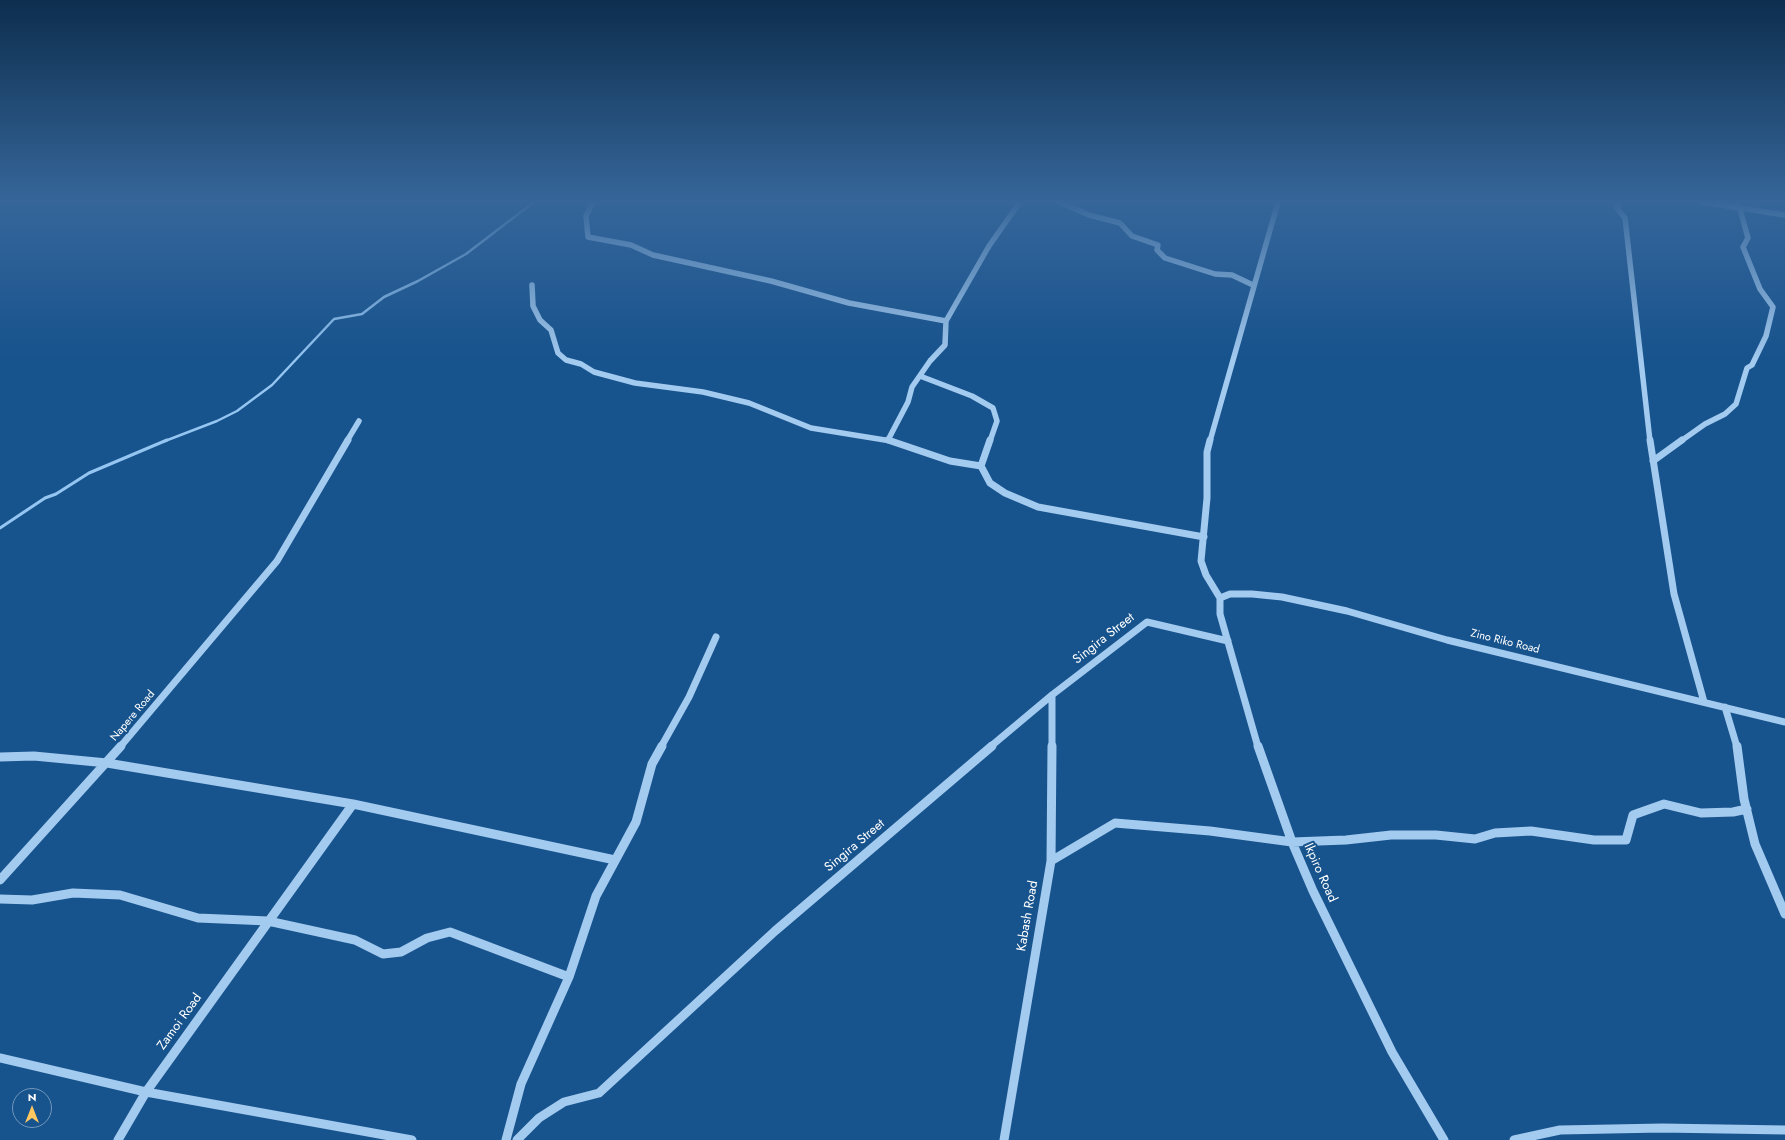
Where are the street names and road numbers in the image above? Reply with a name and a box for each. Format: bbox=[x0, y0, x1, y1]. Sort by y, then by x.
street label: Singira Street bbox=[1070, 610, 1138, 668]
street label: Zino Riko Road bbox=[1469, 627, 1541, 657]
street label: Napere Road bbox=[108, 688, 158, 744]
street label: Singira Street bbox=[822, 816, 888, 876]
street label: Ikpiro Road bbox=[1300, 841, 1340, 905]
street label: Kabash Road bbox=[1014, 880, 1042, 952]
street label: Zamoi Road bbox=[154, 991, 206, 1053]

